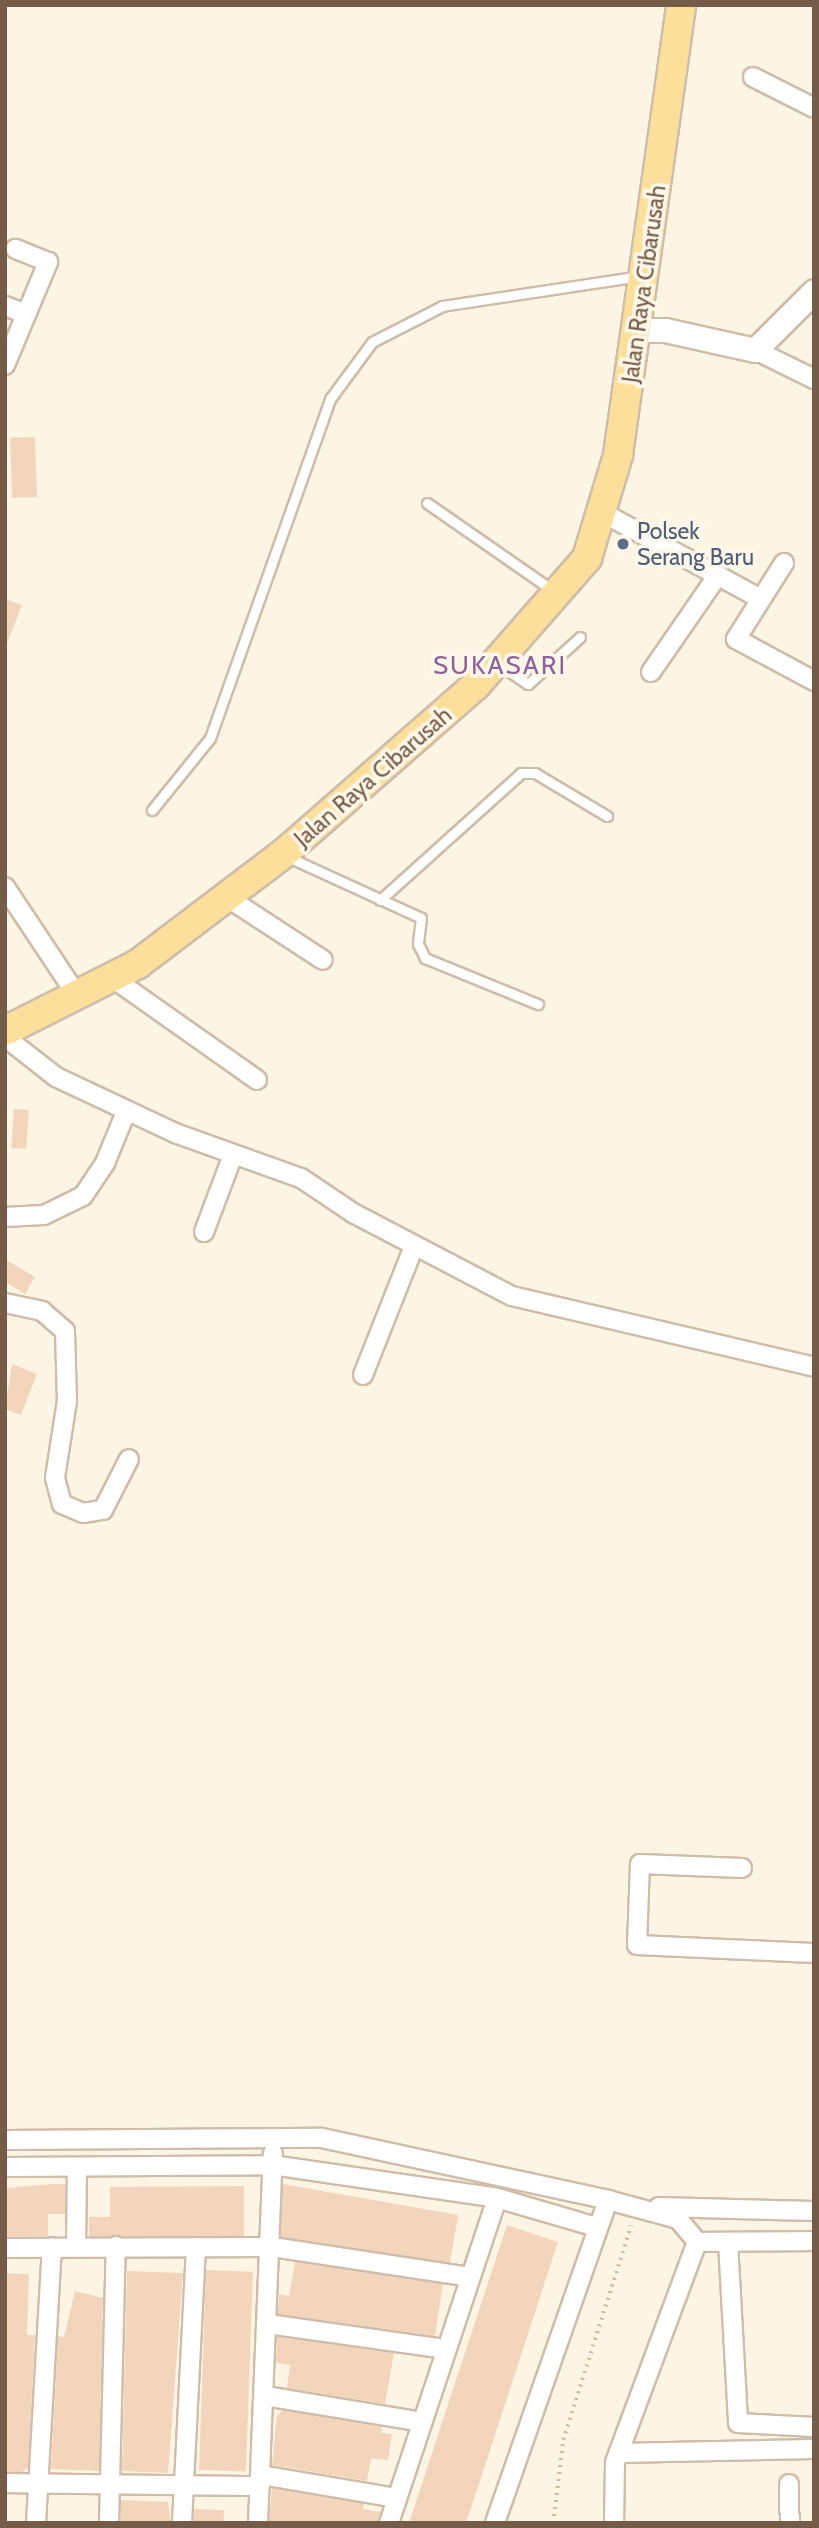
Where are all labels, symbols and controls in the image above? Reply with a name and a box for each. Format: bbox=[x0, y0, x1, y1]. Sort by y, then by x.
street label: Jalan Raya Cibarusah bbox=[616, 183, 672, 385]
place label: Polsek Serang Baru bbox=[637, 517, 754, 571]
marker: Polsek Serang Baru bbox=[615, 536, 631, 552]
district label: SUKASARI bbox=[434, 650, 566, 682]
street label: Jalan Raya Cibarusah bbox=[289, 701, 457, 853]

